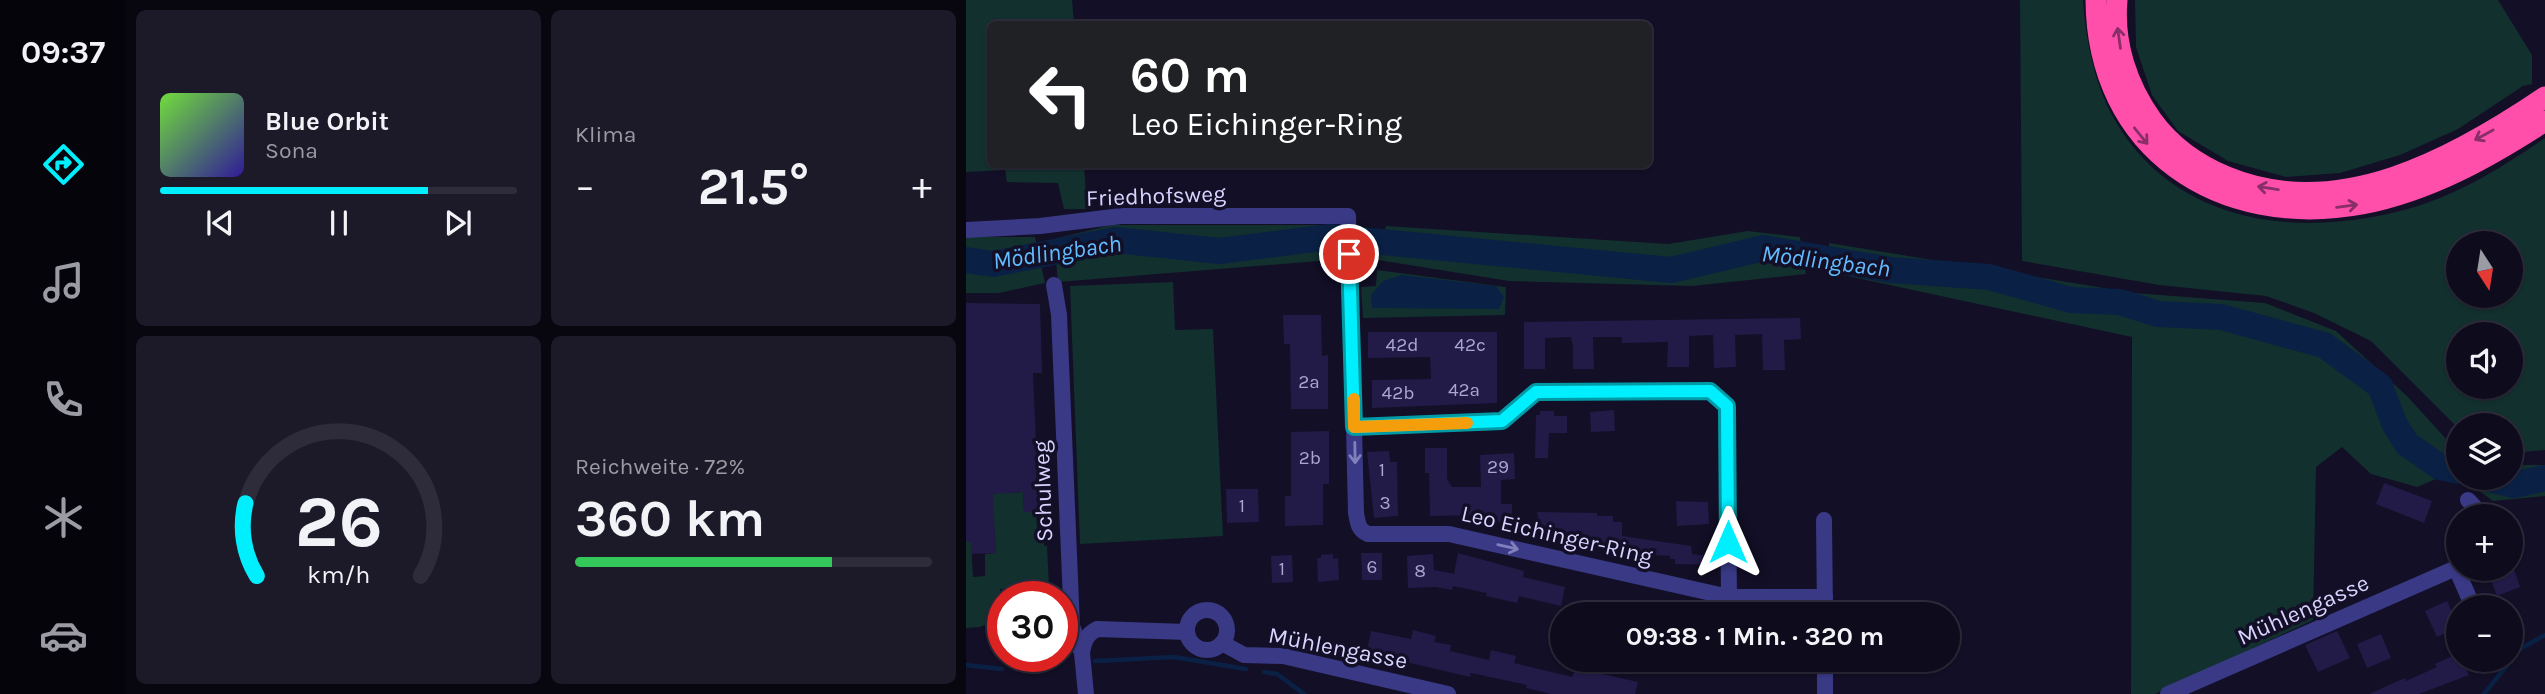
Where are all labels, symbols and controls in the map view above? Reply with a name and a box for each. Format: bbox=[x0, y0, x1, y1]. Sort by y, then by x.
one-way arrow bbox=[2112, 28, 2125, 50]
text: 09:37 bbox=[21, 34, 105, 71]
text: 60 m bbox=[1130, 47, 1250, 104]
icon: left bbox=[1015, 49, 1106, 140]
text: Blue Orbit bbox=[265, 106, 389, 137]
text: Leo Eichinger-Ring bbox=[1130, 106, 1402, 143]
text: Klima bbox=[575, 121, 636, 148]
one-way arrow bbox=[2134, 126, 2149, 144]
one-way arrow bbox=[2474, 129, 2495, 142]
text: Sona bbox=[265, 137, 318, 164]
icon: directions bbox=[39, 140, 88, 189]
text: 21.5° bbox=[698, 156, 809, 217]
text: − bbox=[575, 164, 595, 209]
text: + bbox=[912, 164, 932, 209]
street label: Friedhofsweg bbox=[1086, 180, 1226, 212]
one-way arrow bbox=[2257, 181, 2280, 194]
one-way arrow bbox=[2335, 199, 2358, 212]
icon: previous bbox=[201, 204, 239, 242]
icon: pause bbox=[320, 204, 358, 242]
icon: next bbox=[439, 204, 477, 242]
pin bbox=[1319, 224, 1379, 284]
water label: Mödlingbach bbox=[991, 229, 1123, 275]
north arrow bbox=[2446, 231, 2524, 308]
map controls bbox=[2446, 231, 2523, 672]
icon: arrive bbox=[1330, 235, 1368, 273]
water label: Mödlingbach bbox=[1760, 239, 1892, 283]
icon: music bbox=[39, 258, 88, 307]
button: sound bbox=[2446, 322, 2523, 399]
house number: 42d bbox=[1386, 334, 1418, 356]
house number: 42c bbox=[1454, 334, 1486, 356]
house number: 2a bbox=[1298, 371, 1320, 393]
icon: phone bbox=[39, 375, 88, 424]
house number: 42a bbox=[1448, 379, 1480, 401]
house number: 42b bbox=[1382, 382, 1414, 404]
button: layers bbox=[2446, 413, 2523, 490]
street label: Schulweg bbox=[1028, 440, 1058, 542]
one-way arrow bbox=[1348, 441, 1362, 464]
house number: 2b bbox=[1299, 447, 1321, 469]
text: Reichweite · 72% bbox=[575, 453, 745, 480]
house number: 29 bbox=[1487, 456, 1509, 478]
house number: 1 bbox=[1379, 459, 1385, 481]
text: 26 bbox=[294, 479, 383, 564]
text: 360 km bbox=[575, 488, 765, 549]
house number: 3 bbox=[1379, 492, 1391, 514]
icon: climate bbox=[39, 493, 88, 542]
house number: 1 bbox=[1239, 495, 1245, 517]
street label: Leo Eichinger-Ring bbox=[1459, 500, 1655, 570]
button: + bbox=[2446, 504, 2523, 581]
position arrow bbox=[1691, 505, 1765, 579]
one-way arrow bbox=[1496, 541, 1518, 554]
house number: 6 bbox=[1367, 556, 1377, 578]
house number: 1 bbox=[1279, 558, 1285, 580]
text: km/h bbox=[307, 560, 370, 589]
house number: 8 bbox=[1414, 560, 1426, 582]
street label: Mühlengasse bbox=[2233, 569, 2373, 651]
speed limit sign: 30 bbox=[987, 581, 1078, 672]
button: − bbox=[2446, 595, 2523, 672]
icon: car bbox=[39, 611, 88, 660]
street label: Mühlengasse bbox=[1266, 621, 1410, 675]
text: 09:38 · 1 Min. · 320 m bbox=[1626, 621, 1884, 652]

